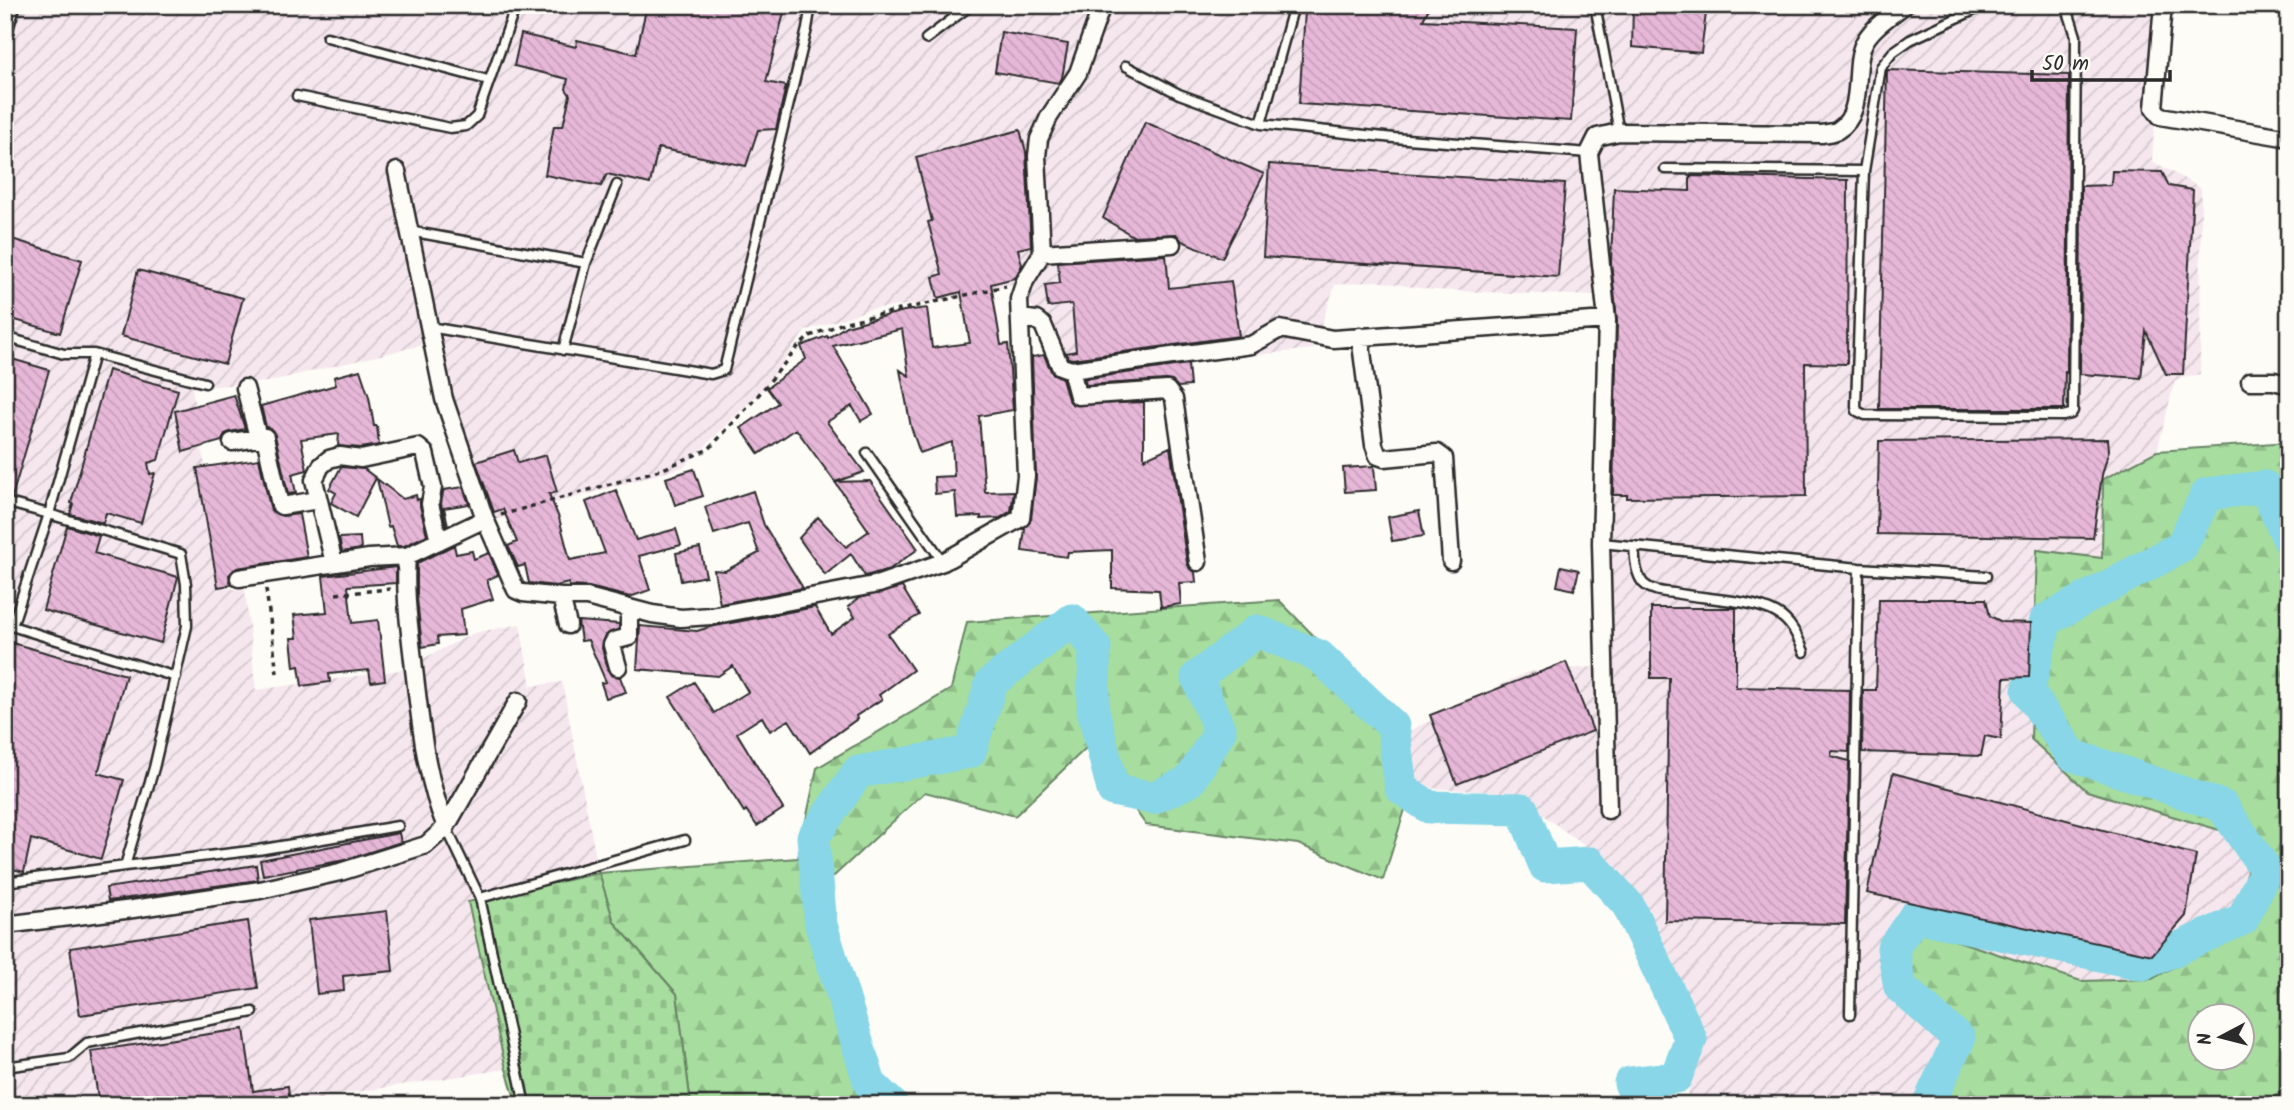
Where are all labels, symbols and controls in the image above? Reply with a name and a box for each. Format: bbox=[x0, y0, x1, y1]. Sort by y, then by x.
scale bar bbox=[2032, 38, 2170, 82]
text: 50 m bbox=[2042, 48, 2089, 81]
north arrow bbox=[2186, 1002, 2256, 1072]
text: N bbox=[2190, 1031, 2222, 1047]

